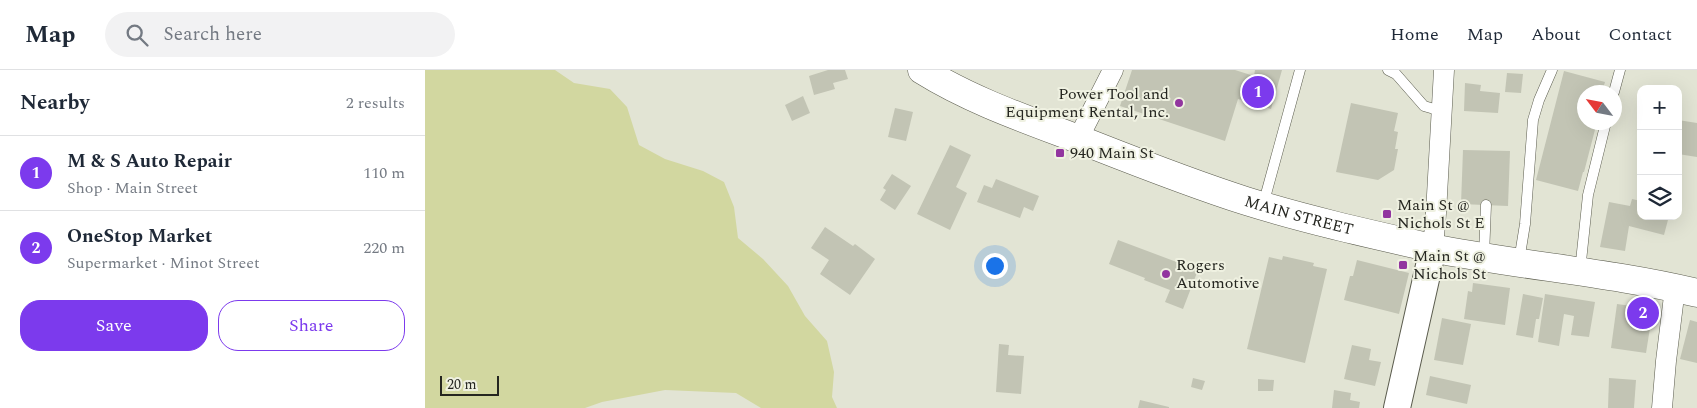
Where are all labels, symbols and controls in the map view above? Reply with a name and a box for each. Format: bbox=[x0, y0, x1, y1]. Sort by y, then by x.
search box bbox=[105, 12, 455, 57]
text: Map bbox=[25, 17, 75, 53]
text: Search here bbox=[163, 20, 262, 49]
icon: search bbox=[123, 21, 151, 49]
text: Home bbox=[1390, 21, 1439, 48]
text: Map bbox=[1467, 21, 1503, 48]
text: About bbox=[1531, 21, 1581, 48]
text: Contact bbox=[1609, 21, 1672, 48]
pin: 1 bbox=[1242, 73, 1274, 111]
place label: Power Tool and Equipment Rental, Inc. bbox=[1005, 82, 1169, 124]
north arrow bbox=[1577, 85, 1622, 130]
map controls bbox=[1637, 85, 1682, 220]
button: + bbox=[1637, 85, 1682, 130]
text: Nearby bbox=[20, 87, 90, 119]
text: 2 results bbox=[346, 91, 405, 115]
marker: Power Tool and Equipment Rental, Inc. bbox=[1173, 97, 1185, 109]
button: − bbox=[1637, 130, 1682, 175]
place label: 940 Main St bbox=[1070, 141, 1154, 165]
text: M & S Auto Repair bbox=[67, 147, 232, 176]
marker: 940 Main St bbox=[1054, 147, 1066, 159]
text: 1 bbox=[32, 161, 40, 185]
text: 110 m bbox=[363, 161, 405, 185]
button: layers bbox=[1637, 175, 1682, 220]
text: Shop · Main Street bbox=[67, 176, 198, 200]
street label: MAIN STREET bbox=[1242, 189, 1356, 242]
place label: Main St @ Nichols St E bbox=[1397, 193, 1485, 235]
marker: Main St @ Nichols St E bbox=[1381, 208, 1393, 220]
text: OneStop Market bbox=[67, 222, 212, 251]
text: 2 bbox=[32, 236, 40, 260]
text: 220 m bbox=[363, 236, 405, 260]
place label: Main St @ Nichols St bbox=[1413, 244, 1487, 286]
text: Supermarket · Minot Street bbox=[67, 251, 260, 275]
your location bbox=[982, 253, 1008, 279]
place label: Rogers Automotive bbox=[1176, 253, 1259, 295]
marker: Main St @ Nichols St bbox=[1397, 259, 1409, 271]
marker: Rogers Automotive bbox=[1160, 268, 1172, 280]
pin: 2 bbox=[1627, 294, 1659, 332]
button: Save bbox=[20, 300, 208, 351]
button: Share bbox=[218, 300, 405, 351]
scale bar bbox=[440, 373, 499, 396]
text: 20 m bbox=[447, 374, 477, 395]

